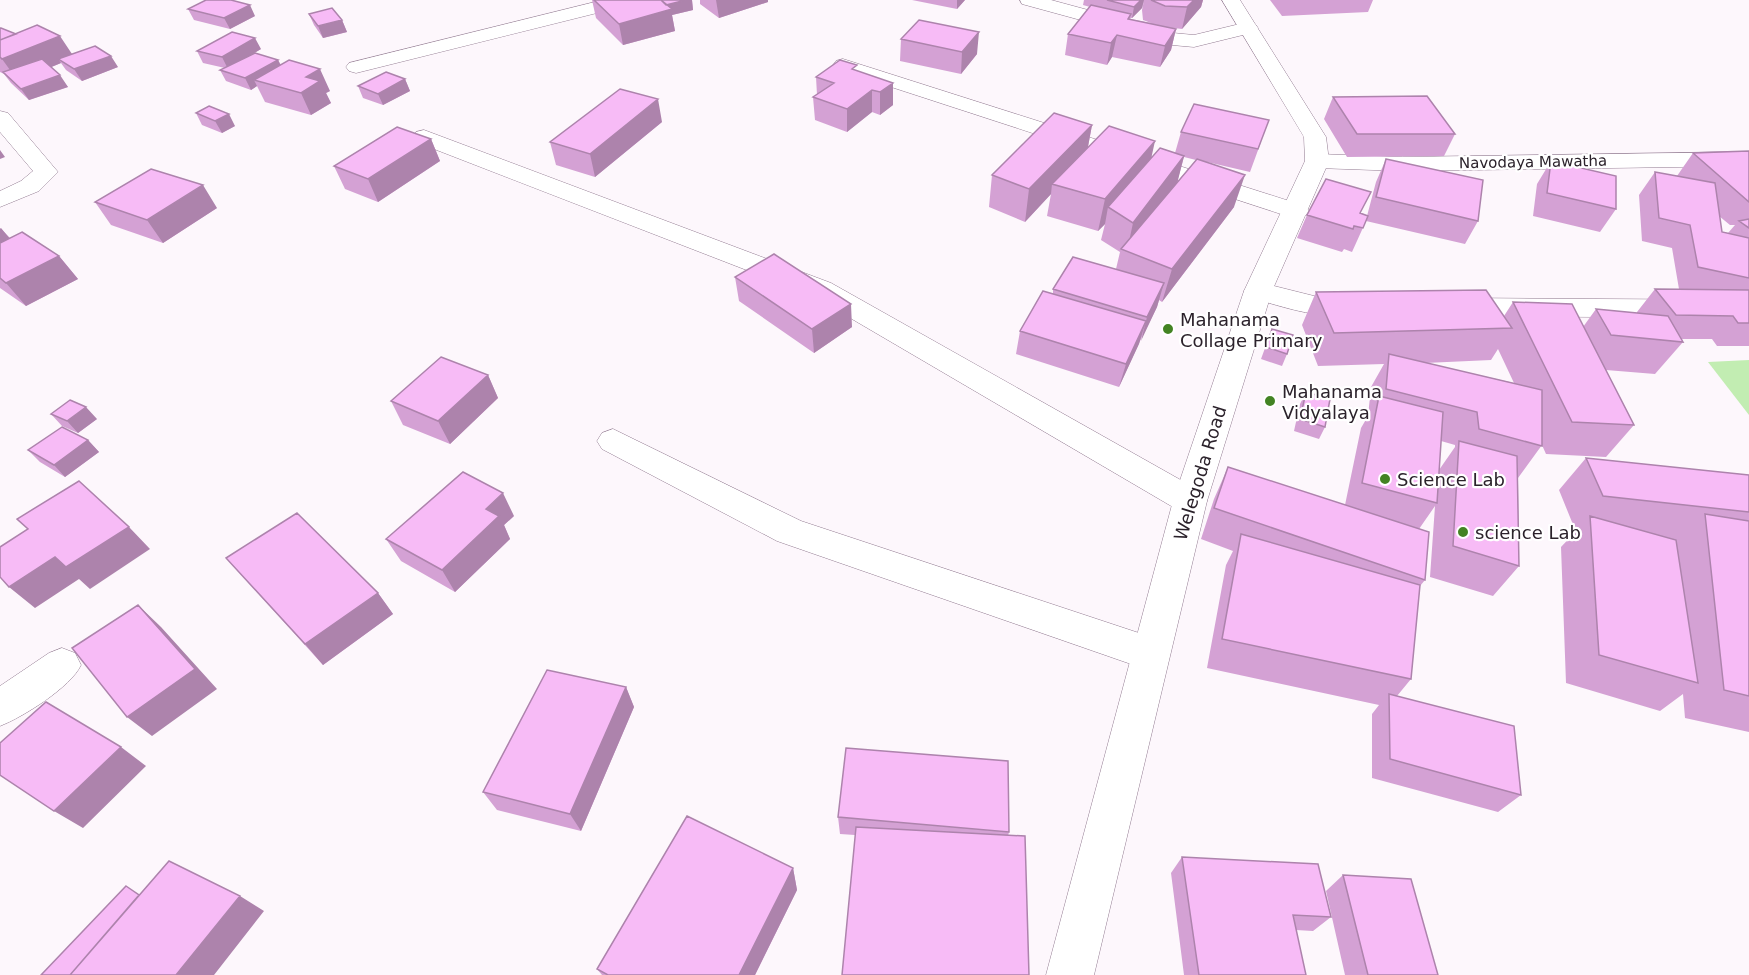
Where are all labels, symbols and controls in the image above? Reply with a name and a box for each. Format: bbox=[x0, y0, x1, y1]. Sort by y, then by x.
street label: Navodaya Mawatha bbox=[1459, 152, 1607, 172]
place label: Mahanama Collage Primary bbox=[1180, 309, 1323, 351]
marker: Mahanama Collage Primary bbox=[1161, 322, 1175, 336]
place label: Mahanama Vidyalaya bbox=[1282, 381, 1382, 423]
marker: Mahanama Vidyalaya bbox=[1263, 394, 1277, 408]
street label: Welegoda Road bbox=[1170, 403, 1230, 543]
place label: Science Lab bbox=[1397, 469, 1505, 490]
marker: Science Lab bbox=[1378, 472, 1392, 486]
place label: science Lab bbox=[1475, 522, 1581, 543]
marker: science Lab bbox=[1456, 525, 1470, 539]

